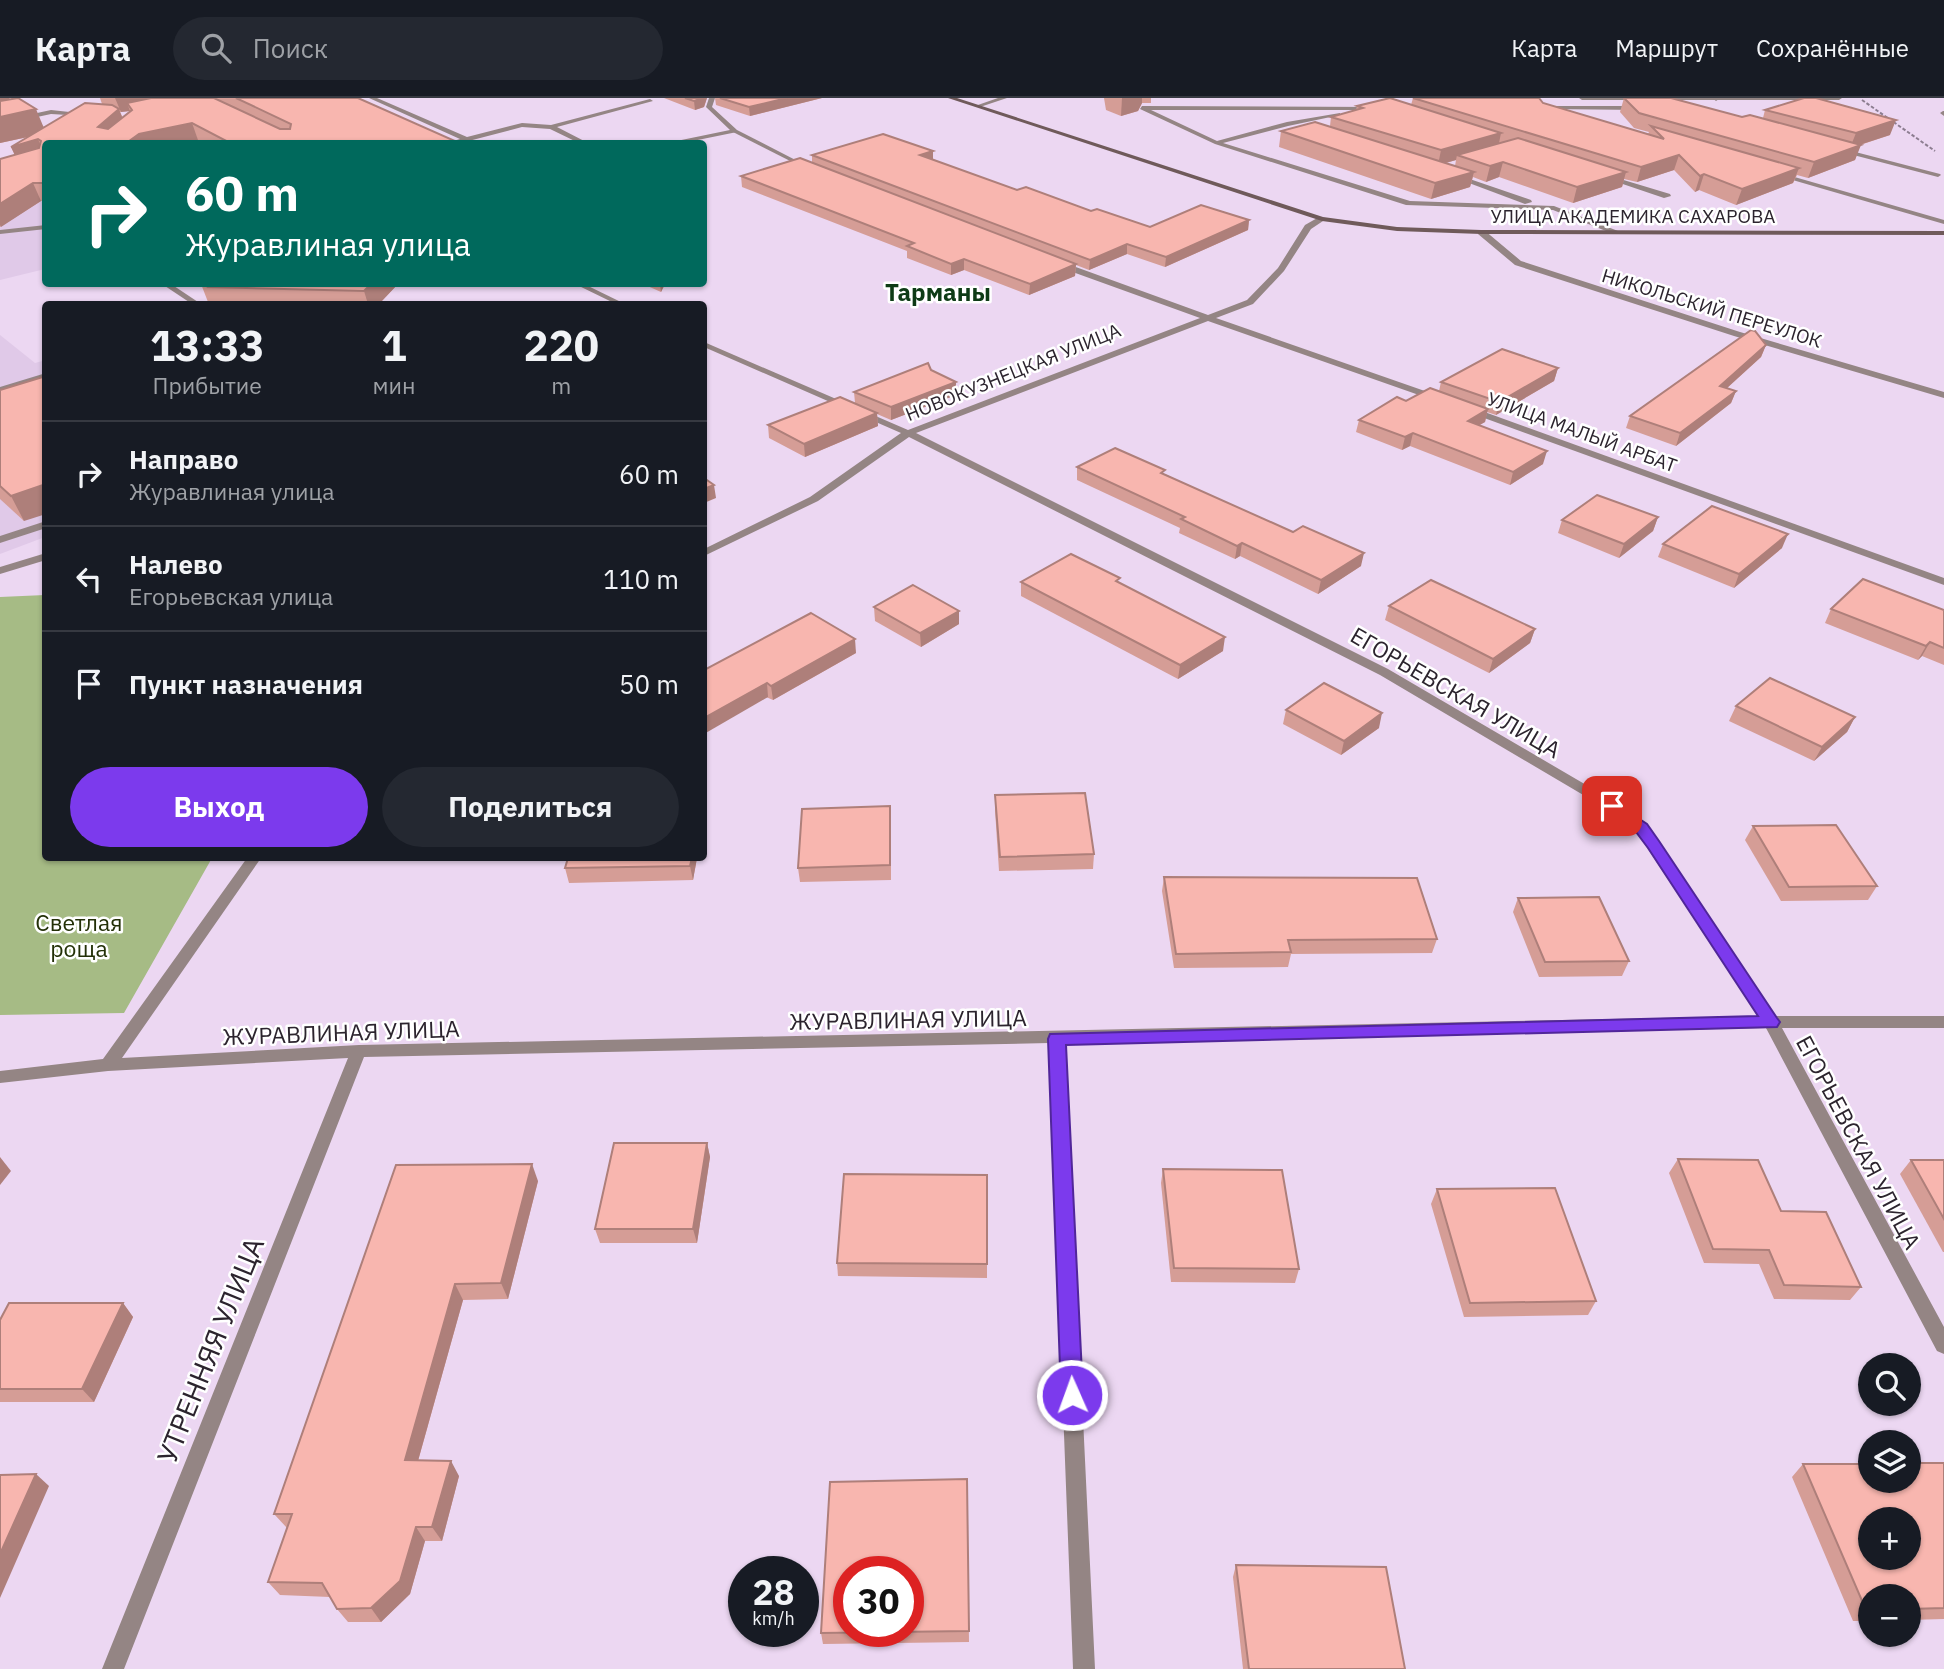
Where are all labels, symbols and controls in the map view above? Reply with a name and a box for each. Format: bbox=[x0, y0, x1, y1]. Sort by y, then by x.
search box bbox=[173, 17, 663, 80]
text: Карта bbox=[35, 27, 131, 70]
icon: search bbox=[197, 29, 235, 67]
text: Поиск bbox=[253, 31, 328, 65]
text: Карта bbox=[1511, 32, 1577, 64]
text: Маршрут bbox=[1615, 32, 1718, 64]
text: Сохранённые bbox=[1756, 32, 1909, 64]
text: 60 m bbox=[185, 161, 299, 224]
icon: right bbox=[70, 168, 161, 259]
street label: УЛИЦА АКАДЕМИКА САХАРОВА bbox=[1491, 204, 1775, 228]
text: Журавлиная улица bbox=[185, 223, 471, 265]
street label: НИКОЛЬСКИЙ ПЕРЕУЛОК bbox=[1599, 263, 1825, 353]
district label: Тарманы bbox=[885, 276, 991, 308]
text: 13:33 bbox=[150, 318, 265, 373]
text: 1 bbox=[381, 318, 407, 373]
text: 220 bbox=[523, 318, 599, 373]
street label: НОВОКУЗНЕЦКАЯ УЛИЦА bbox=[902, 318, 1124, 426]
text: Прибытие bbox=[153, 370, 262, 400]
text: мин bbox=[372, 370, 416, 400]
text: m bbox=[551, 370, 571, 400]
street label: УЛИЦА МАЛЫЙ АРБАТ bbox=[1484, 387, 1680, 478]
text: Направо bbox=[129, 442, 238, 476]
icon: right bbox=[70, 455, 108, 493]
text: 60 m bbox=[619, 457, 679, 491]
text: Журавлиная улица bbox=[129, 476, 335, 506]
text: Налево bbox=[129, 547, 223, 581]
icon: left bbox=[70, 560, 108, 598]
text: 110 m bbox=[603, 562, 679, 596]
text: Егорьевская улица bbox=[129, 581, 333, 611]
street label: ЕГОРЬЕВСКАЯ УЛИЦА bbox=[1346, 620, 1567, 765]
icon: arrive bbox=[70, 665, 108, 703]
text: Пункт назначения bbox=[129, 667, 363, 701]
text: 50 m bbox=[619, 667, 679, 701]
button: Выход bbox=[70, 767, 368, 847]
button: Поделиться bbox=[382, 767, 679, 847]
pin bbox=[1582, 776, 1642, 836]
icon: arrive bbox=[1593, 787, 1631, 825]
park label: Светлая роща bbox=[35, 907, 123, 963]
street label: ЖУРАВЛИНАЯ УЛИЦА bbox=[789, 1002, 1027, 1036]
street label: ЖУРАВЛИНАЯ УЛИЦА bbox=[222, 1013, 461, 1051]
street label: ЕГОРЬЕВСКАЯ УЛИЦА bbox=[1790, 1030, 1928, 1254]
street label: УТРЕННЯЯ УЛИЦА bbox=[148, 1231, 272, 1469]
map controls bbox=[1858, 1353, 1921, 1647]
button: search bbox=[1858, 1353, 1921, 1416]
position arrow bbox=[1035, 1358, 1109, 1432]
button: layers bbox=[1858, 1430, 1921, 1493]
button: + bbox=[1858, 1507, 1921, 1570]
speed limit sign: 30 bbox=[833, 1556, 924, 1647]
text: 28 bbox=[752, 1569, 795, 1615]
button: − bbox=[1858, 1584, 1921, 1647]
text: km/h bbox=[752, 1607, 795, 1630]

